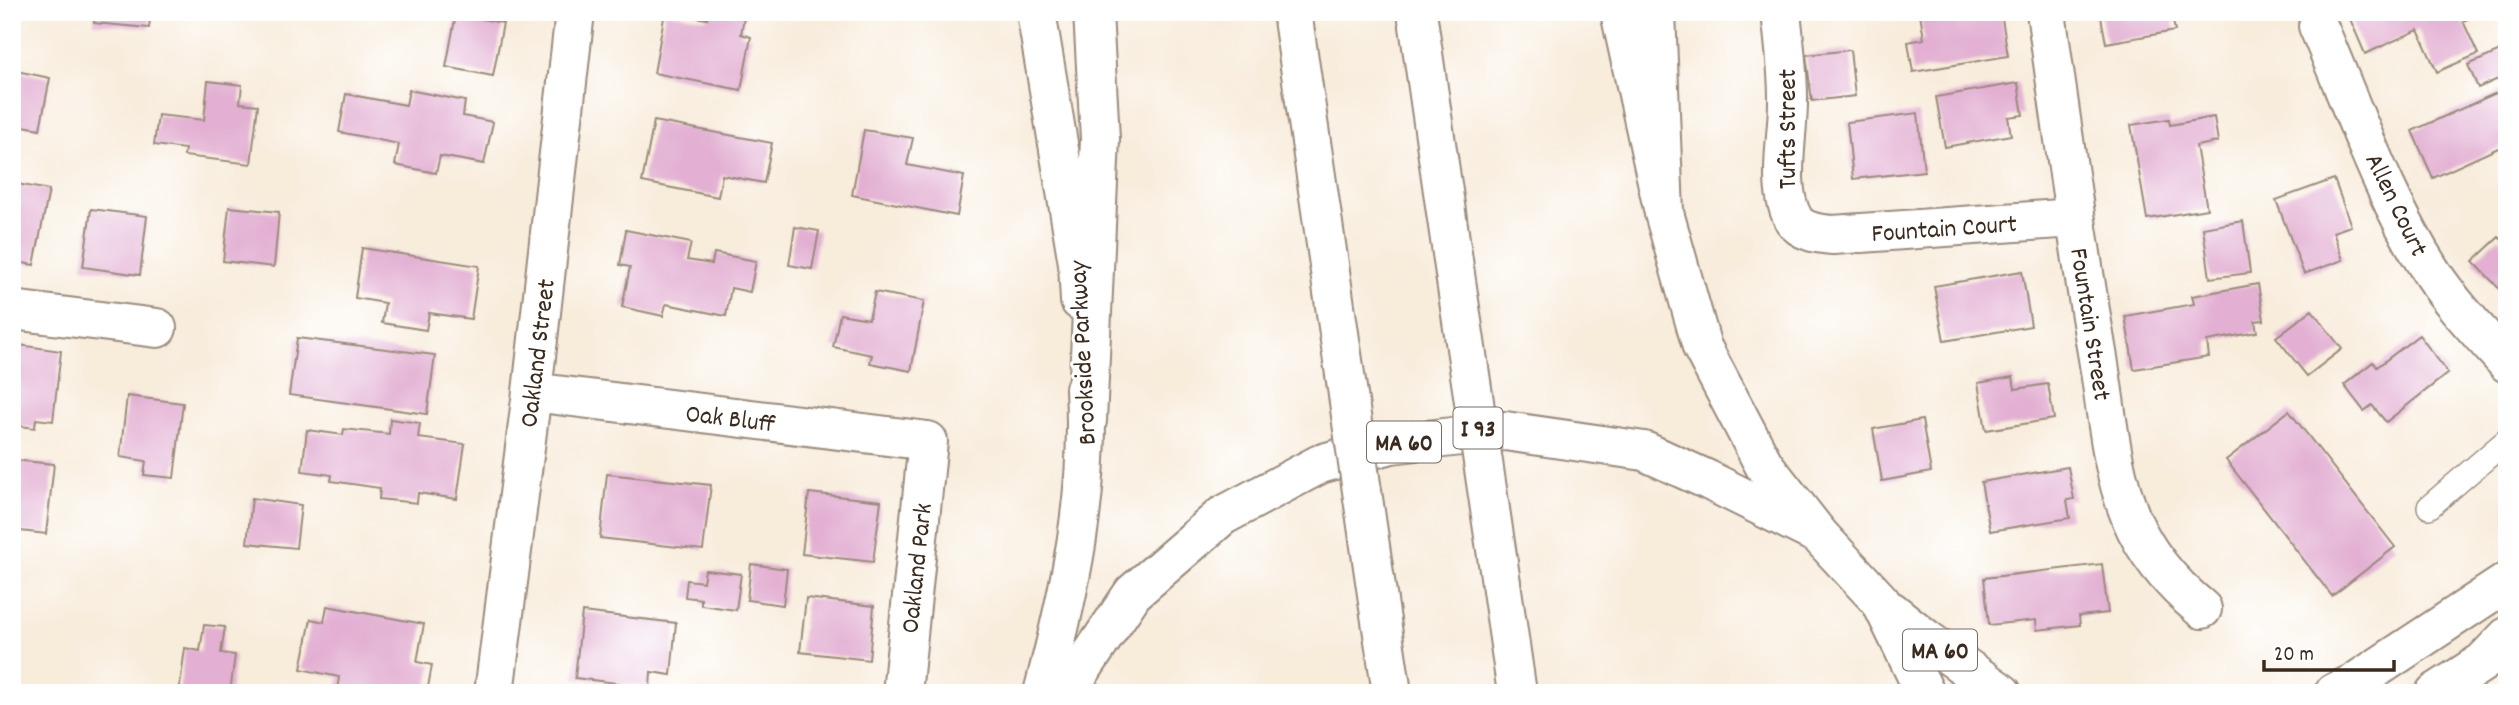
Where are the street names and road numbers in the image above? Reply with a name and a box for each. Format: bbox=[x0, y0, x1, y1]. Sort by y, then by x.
street label: Tufts Street bbox=[1771, 68, 1808, 189]
street label: Allen Court bbox=[2354, 148, 2436, 264]
street label: Fountain Court bbox=[1870, 207, 2019, 254]
street label: Fountain Street bbox=[2058, 246, 2119, 404]
street label: Brookside Parkway bbox=[1061, 259, 1108, 446]
street label: Oakland Street bbox=[512, 277, 567, 430]
street label: Oak Bluff bbox=[683, 397, 778, 444]
road number: I 93 bbox=[1454, 408, 1502, 448]
road number: MA 60 bbox=[1367, 422, 1441, 462]
street label: Oakland Park bbox=[893, 501, 944, 635]
road number: MA 60 bbox=[1903, 630, 1977, 670]

